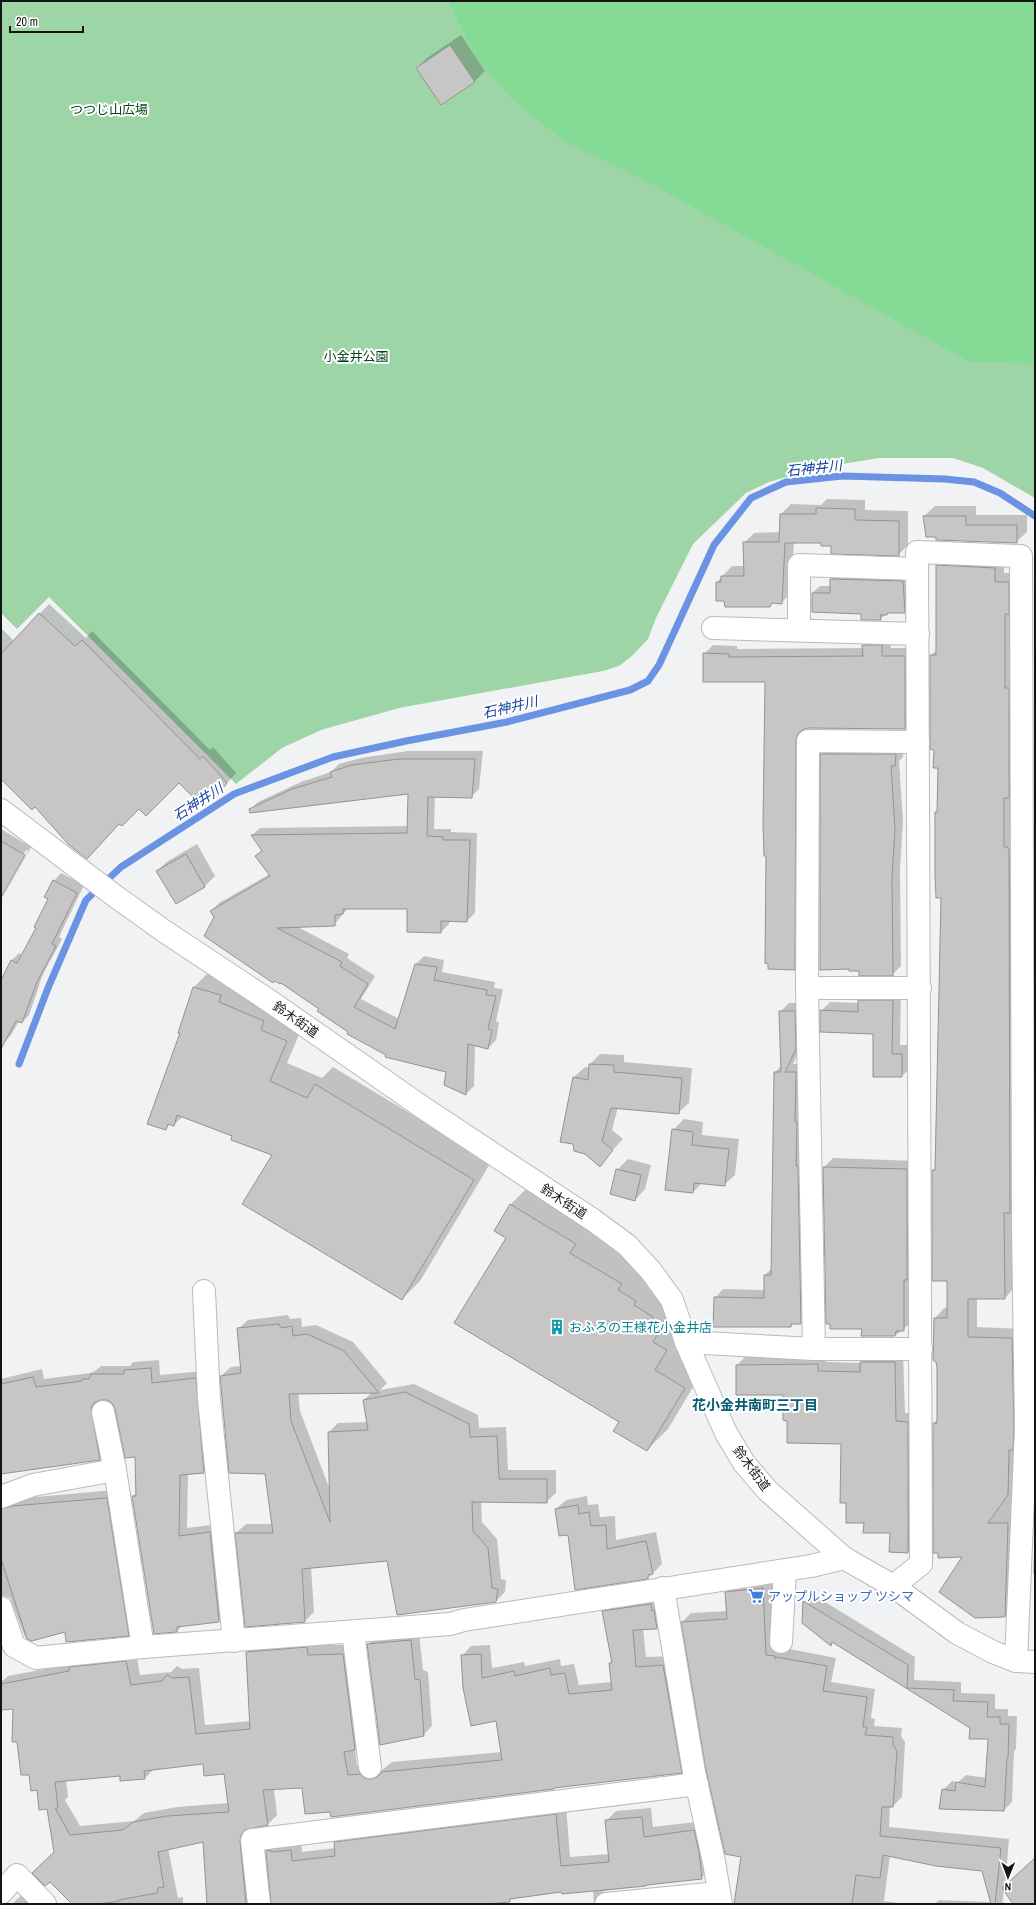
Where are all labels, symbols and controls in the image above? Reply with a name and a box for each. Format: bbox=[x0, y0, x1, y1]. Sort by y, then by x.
scale bar bbox=[10, 8, 83, 34]
text: 20 m bbox=[16, 14, 38, 30]
park label: つつじ山広場 bbox=[70, 101, 148, 118]
park label: 小金井公園 bbox=[323, 348, 389, 365]
water label: 石神井川 bbox=[785, 456, 845, 480]
water label: 石神井川 bbox=[481, 691, 541, 722]
water label: 石神井川 bbox=[170, 778, 228, 825]
street label: 鈴木街道 bbox=[270, 998, 322, 1041]
street label: 鈴木街道 bbox=[537, 1180, 590, 1223]
building icon: おふろの王様花小金井店 bbox=[548, 1318, 566, 1336]
place label: おふろの王様花小金井店 bbox=[569, 1319, 712, 1336]
district label: 花小金井南町三丁目 bbox=[692, 1396, 818, 1414]
street label: 鈴木街道 bbox=[729, 1442, 774, 1494]
supermarket icon: アップルショップ ツシマ bbox=[747, 1587, 765, 1605]
place label: アップルショップ ツシマ bbox=[768, 1588, 914, 1605]
north arrow bbox=[988, 1857, 1028, 1897]
text: N bbox=[1004, 1880, 1011, 1894]

